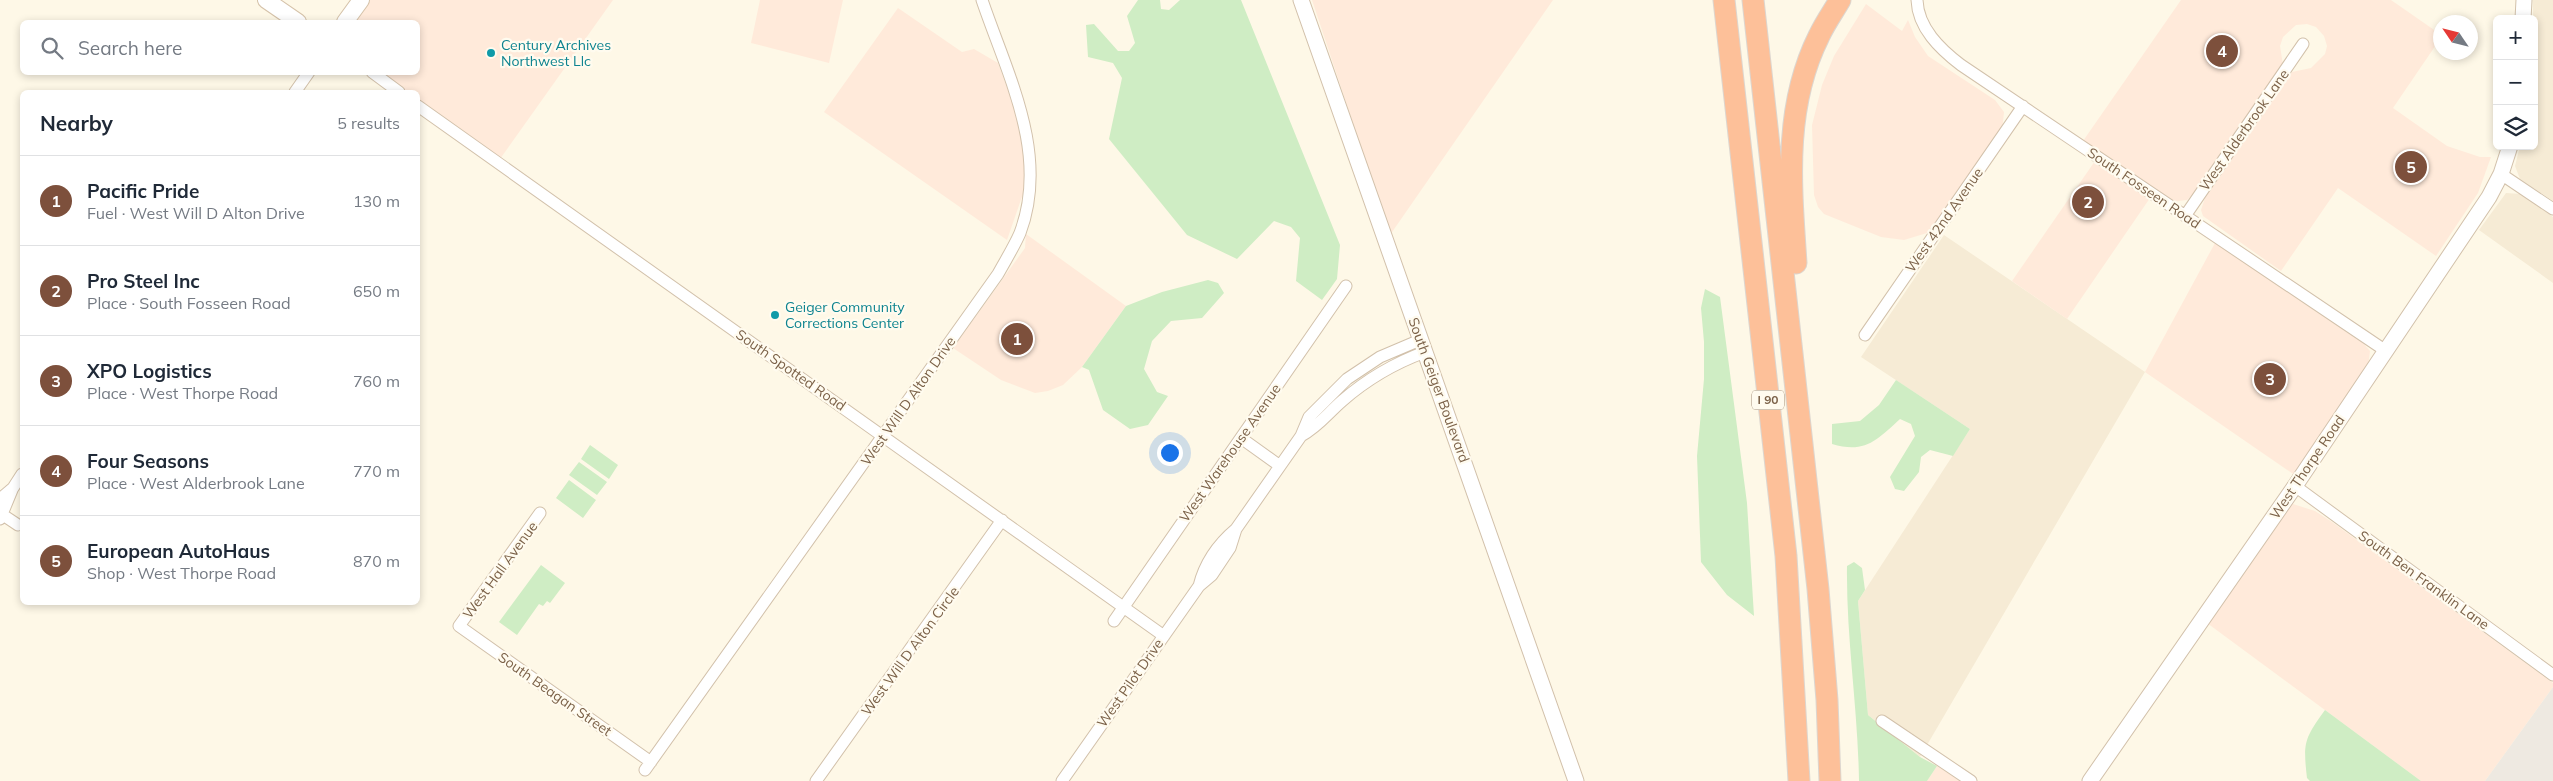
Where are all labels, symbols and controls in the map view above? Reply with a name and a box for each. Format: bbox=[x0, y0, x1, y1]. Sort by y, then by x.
north arrow bbox=[2433, 15, 2478, 60]
map controls bbox=[2493, 15, 2538, 150]
button: + bbox=[2493, 15, 2538, 60]
search box bbox=[20, 20, 420, 75]
pin: 4 bbox=[2206, 32, 2238, 70]
icon: search bbox=[38, 34, 66, 62]
text: Search here bbox=[78, 36, 182, 60]
place label: Century Archives Northwest Llc bbox=[501, 36, 611, 70]
marker: Century Archives Northwest Llc bbox=[485, 47, 497, 59]
button: − bbox=[2493, 60, 2538, 105]
street label: West Alderbrook Lane bbox=[2195, 66, 2293, 194]
button: layers bbox=[2493, 105, 2538, 150]
text: Nearby bbox=[40, 110, 113, 136]
text: 5 results bbox=[337, 113, 400, 133]
street label: South Fosseen Road bbox=[2084, 144, 2204, 232]
pin: 5 bbox=[2395, 148, 2427, 186]
street label: West 42nd Avenue bbox=[1901, 164, 1987, 276]
text: Pacific Pride bbox=[87, 179, 199, 203]
pin: 2 bbox=[2072, 183, 2104, 221]
text: 1 bbox=[51, 191, 61, 211]
text: 130 m bbox=[353, 191, 400, 211]
text: Fuel · West Will D Alton Drive bbox=[87, 203, 305, 223]
text: Pro Steel Inc bbox=[87, 269, 200, 293]
text: 2 bbox=[51, 281, 61, 301]
text: 650 m bbox=[353, 281, 400, 301]
text: Place · South Fosseen Road bbox=[87, 293, 291, 313]
place label: Geiger Community Corrections Center bbox=[785, 298, 905, 332]
marker: Geiger Community Corrections Center bbox=[769, 309, 781, 321]
street label: South Geiger Boulevard bbox=[1404, 315, 1474, 465]
pin: 1 bbox=[1001, 320, 1033, 358]
street label: South Spotted Road bbox=[733, 325, 849, 415]
street label: West Will D Alton Drive bbox=[857, 333, 959, 469]
text: XPO Logistics bbox=[87, 359, 212, 383]
pin: 3 bbox=[2254, 360, 2286, 398]
text: 3 bbox=[51, 371, 61, 391]
text: 760 m bbox=[353, 371, 400, 391]
street label: West Warehouse Avenue bbox=[1175, 380, 1285, 526]
text: Place · West Thorpe Road bbox=[87, 383, 278, 403]
road number: I 90 bbox=[1752, 390, 1784, 410]
street label: West Thorpe Road bbox=[2266, 412, 2348, 522]
your location bbox=[1157, 440, 1183, 466]
text: Four Seasons bbox=[87, 449, 209, 473]
text: 4 bbox=[51, 461, 61, 481]
text: 770 m bbox=[353, 461, 400, 481]
text: Place · West Alderbrook Lane bbox=[87, 473, 305, 493]
street label: West Hall Avenue bbox=[459, 518, 541, 622]
street label: South Ben Franklin Lane bbox=[2355, 526, 2493, 634]
text: European AutoHaus bbox=[87, 539, 270, 563]
text: 5 bbox=[51, 551, 61, 571]
text: 870 m bbox=[353, 551, 400, 571]
text: Shop · West Thorpe Road bbox=[87, 563, 276, 583]
street label: West Will D Alton Circle bbox=[857, 583, 963, 719]
street label: West Pilot Drive bbox=[1093, 635, 1167, 731]
street label: South Beagan Street bbox=[495, 648, 615, 740]

